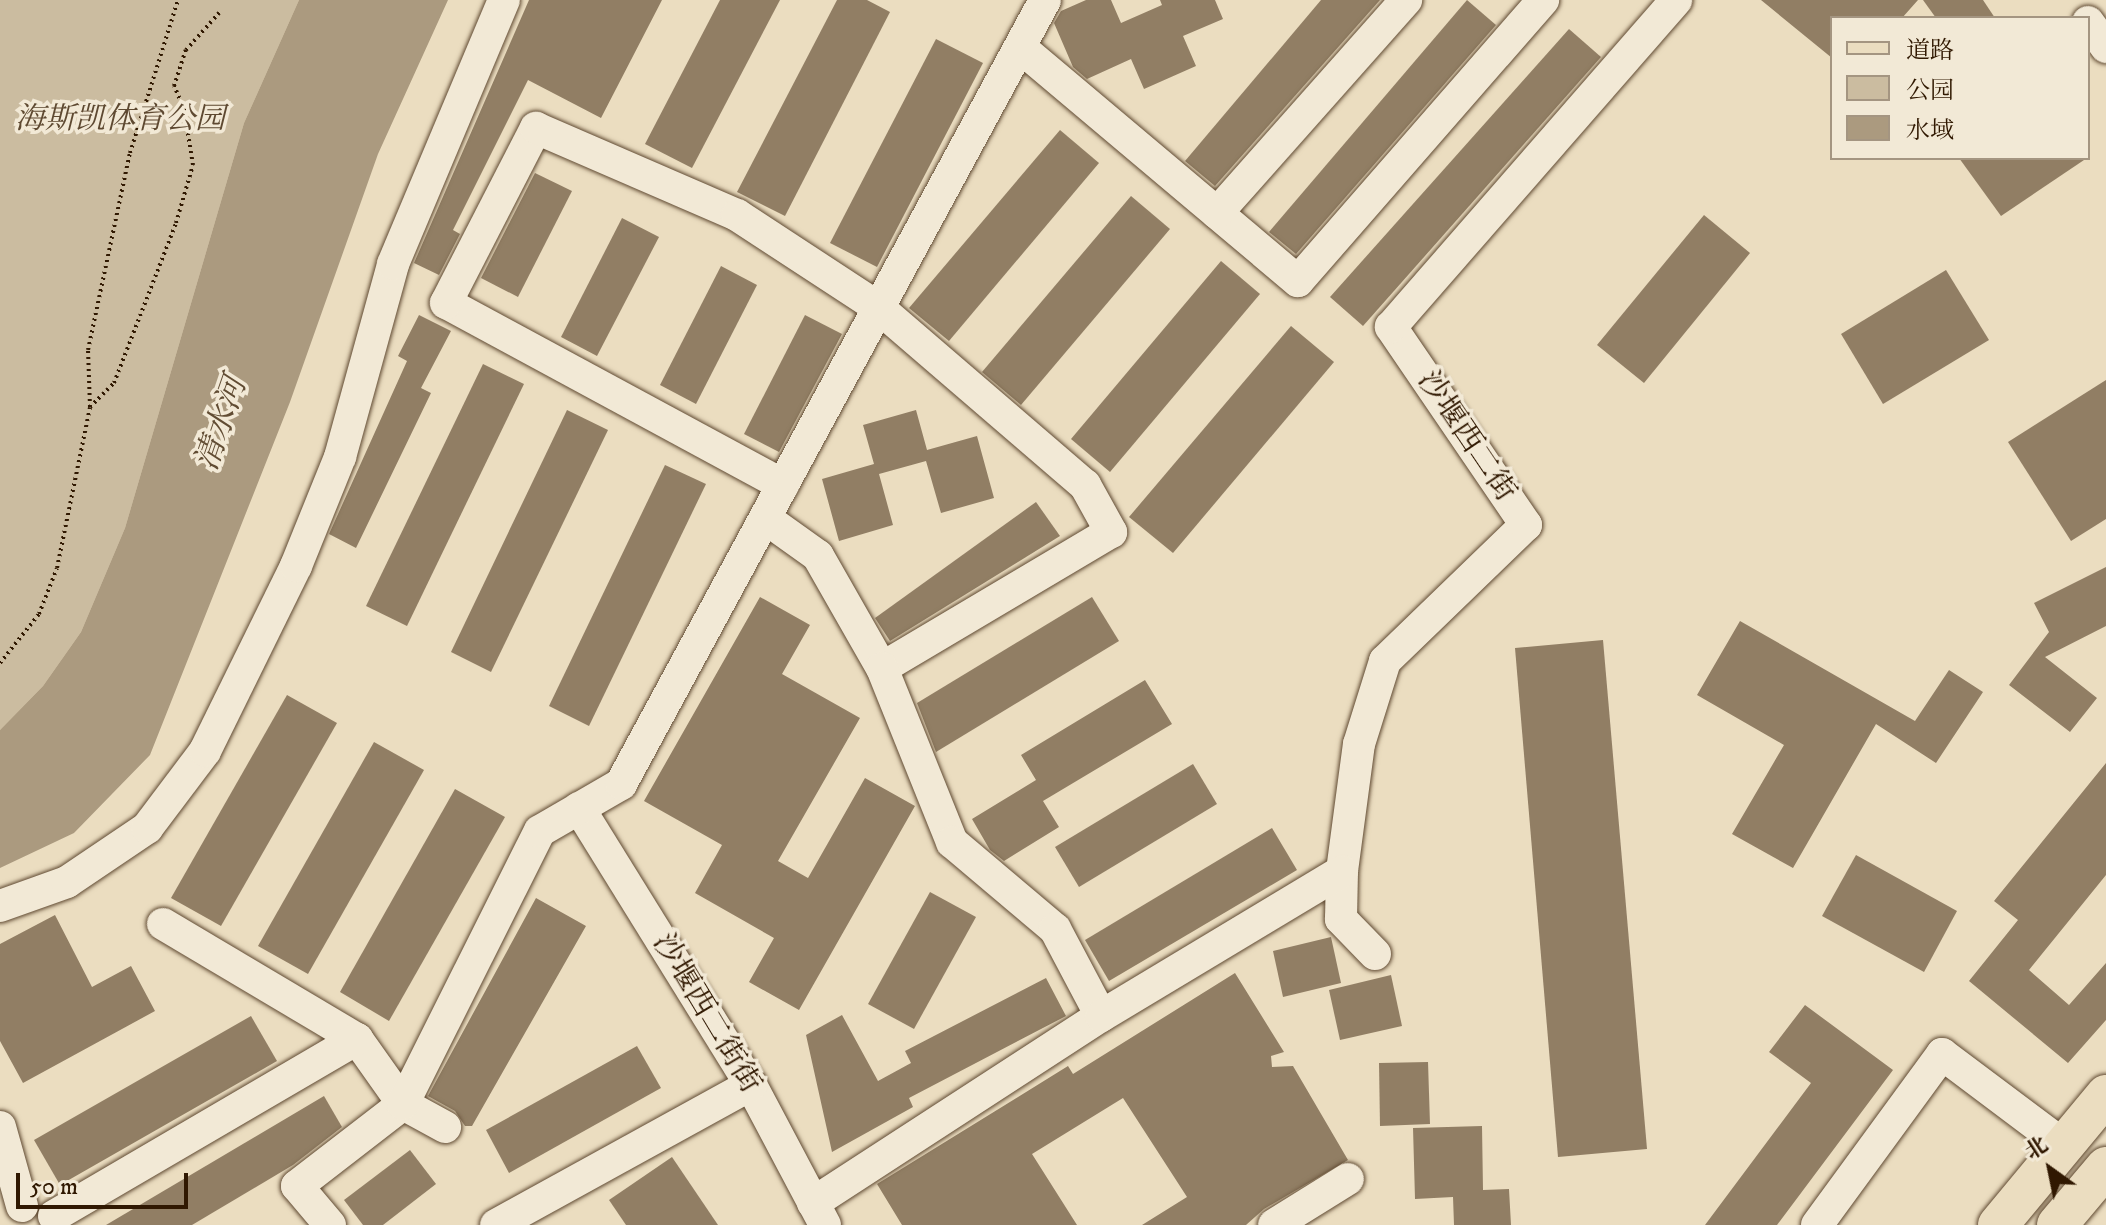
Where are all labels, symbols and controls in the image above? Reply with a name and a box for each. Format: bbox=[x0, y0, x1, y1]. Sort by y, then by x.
legend bbox=[1830, 16, 2090, 160]
text: 道路 bbox=[1906, 36, 1954, 66]
text: 公园 bbox=[1906, 76, 1954, 106]
park label: 海斯凯体育公园 bbox=[15, 102, 225, 138]
text: 水域 bbox=[1906, 116, 1954, 146]
street label: 沙堰西二街 bbox=[1409, 365, 1523, 509]
water label: 清水河 bbox=[188, 372, 256, 476]
street label: 沙堰西二街街 bbox=[644, 928, 768, 1100]
north arrow bbox=[2010, 1129, 2090, 1209]
text: 北 bbox=[2020, 1131, 2053, 1166]
scale bar bbox=[20, 1157, 192, 1207]
text: 50 m bbox=[30, 1172, 78, 1202]

